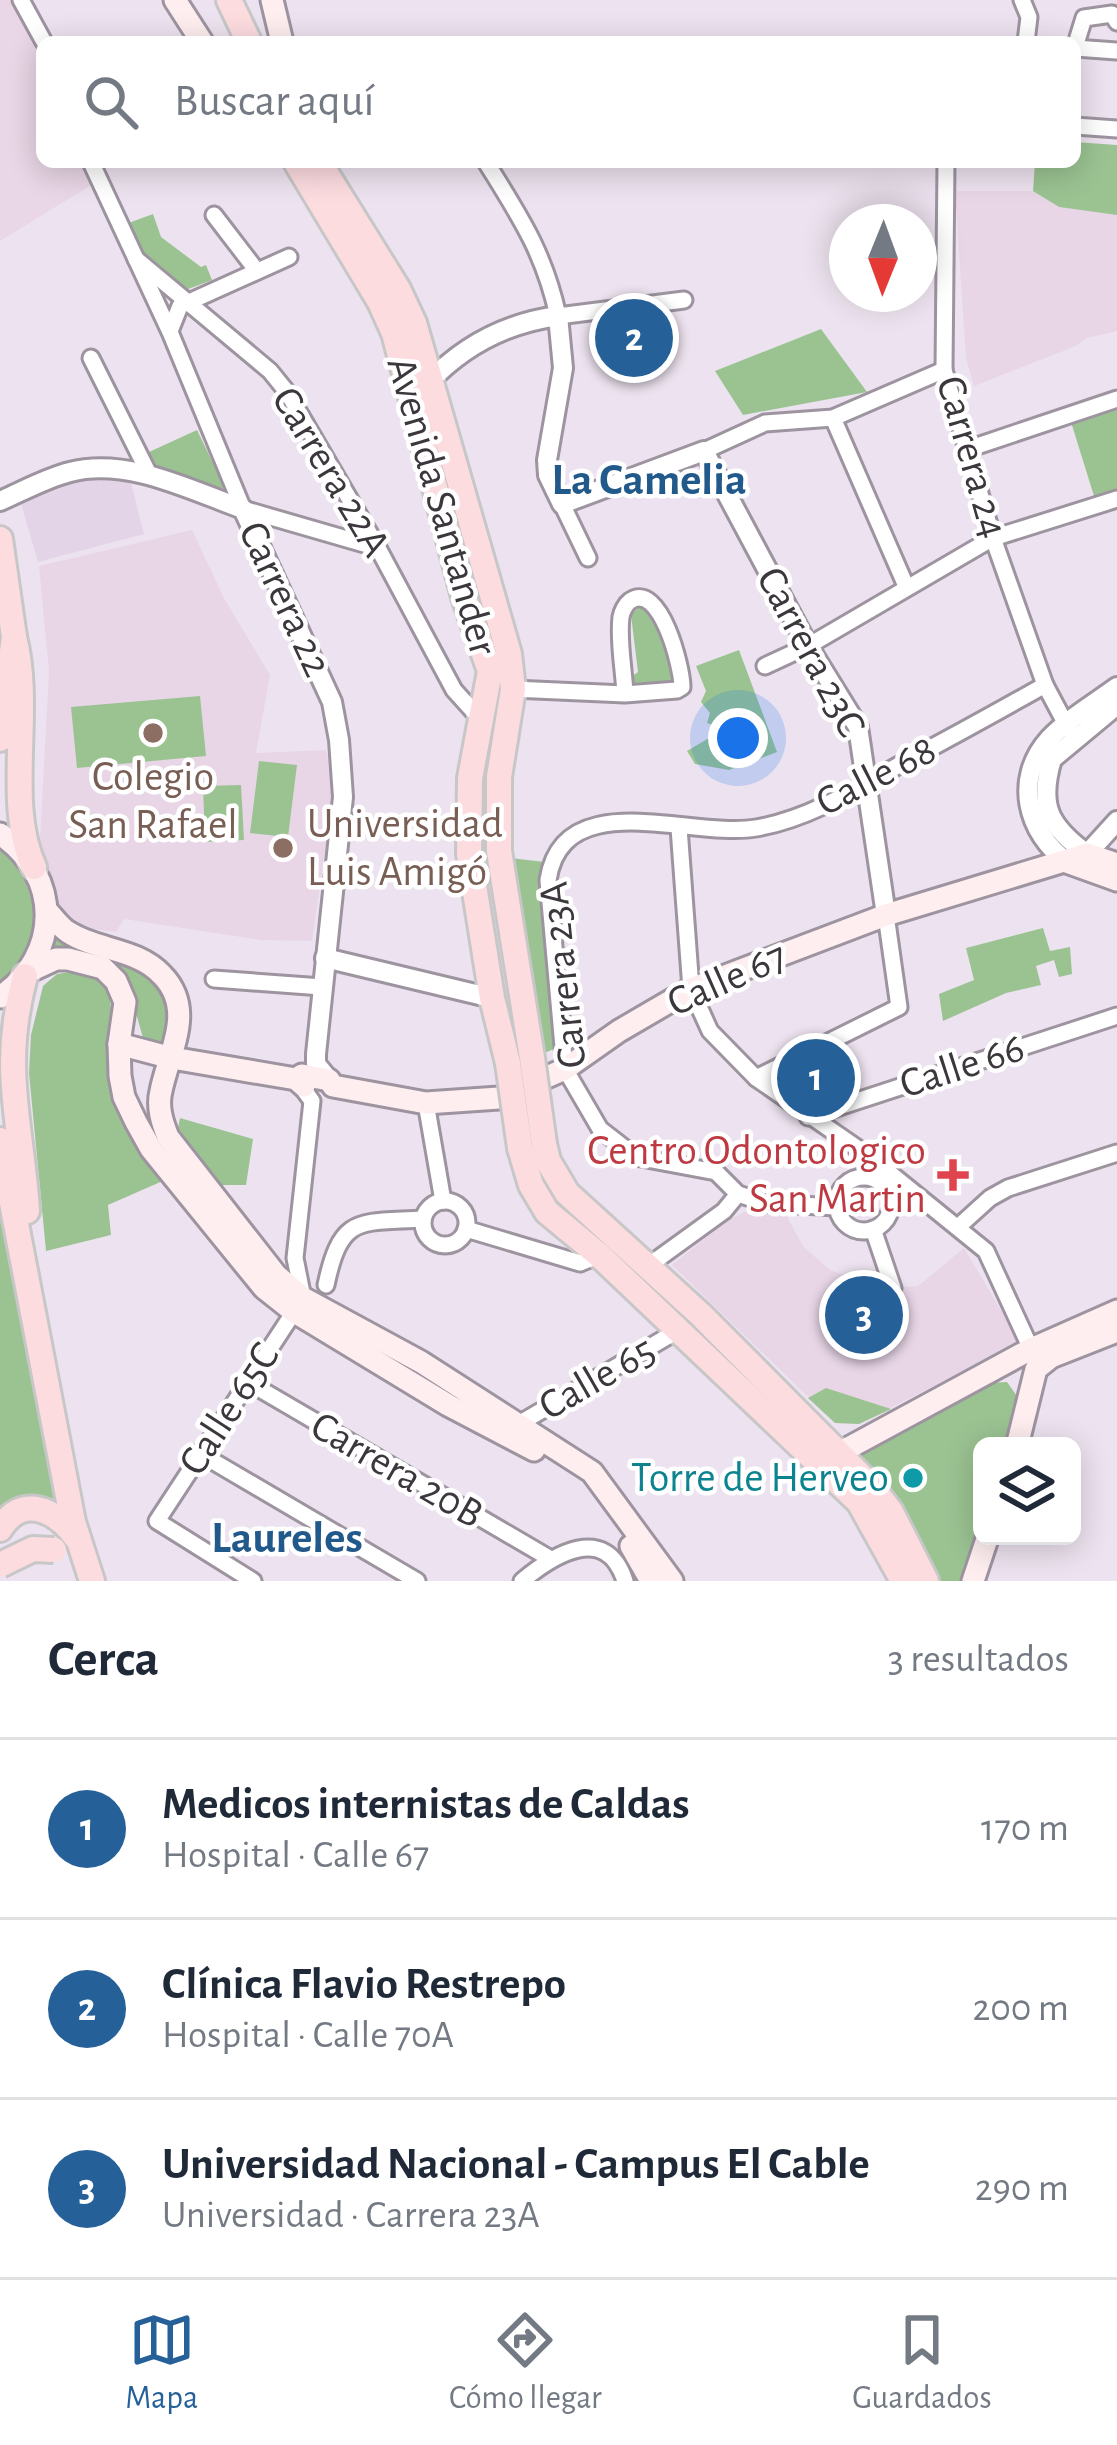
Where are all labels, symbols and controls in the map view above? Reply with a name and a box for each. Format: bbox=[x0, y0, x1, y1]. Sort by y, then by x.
search box bbox=[36, 36, 1081, 168]
icon: search bbox=[78, 69, 144, 135]
text: Buscar aquí bbox=[174, 79, 374, 124]
north arrow bbox=[829, 204, 937, 312]
pin: 2 bbox=[595, 293, 673, 383]
street label: Avenida Santander bbox=[379, 352, 505, 660]
street label: Carrera 24 bbox=[929, 371, 1015, 543]
street label: Carrera 22A bbox=[264, 380, 398, 564]
district label: La Camelia bbox=[551, 458, 747, 503]
street label: Carrera 22 bbox=[231, 515, 339, 683]
street label: Carrera 23C bbox=[749, 560, 873, 744]
your location bbox=[708, 708, 768, 768]
marker: Colegio San Rafael bbox=[140, 720, 166, 746]
street label: Calle 68 bbox=[809, 728, 943, 824]
place label: Colegio San Rafael bbox=[68, 756, 238, 846]
place label: Universidad Luis Amigó bbox=[307, 803, 503, 893]
marker: Universidad Luis Amigó bbox=[270, 835, 296, 861]
street label: Carrera 23A bbox=[532, 880, 594, 1070]
street label: Calle 67 bbox=[661, 934, 793, 1024]
street label: Calle 66 bbox=[895, 1026, 1029, 1106]
pin: 1 bbox=[777, 1033, 855, 1123]
place label: Centro Odontologico San Martin bbox=[587, 1130, 926, 1220]
marker: Centro Odontologico San Martin bbox=[937, 1159, 969, 1191]
pin: 3 bbox=[825, 1270, 903, 1360]
street label: Calle 65 bbox=[532, 1328, 662, 1428]
street label: Calle 65C bbox=[171, 1336, 287, 1482]
street label: Carrera 20B bbox=[304, 1404, 490, 1536]
map controls bbox=[973, 1437, 1081, 1545]
button: layers bbox=[973, 1437, 1081, 1545]
place label: Torre de Herveo bbox=[631, 1457, 889, 1499]
marker: Torre de Herveo bbox=[900, 1465, 926, 1491]
district label: Laureles bbox=[211, 1516, 363, 1561]
text: Cerca bbox=[48, 1634, 159, 1685]
text: 3 resultados bbox=[888, 1640, 1069, 1679]
text: Medicos internistas de Caldas bbox=[162, 1782, 690, 1827]
text: 1 bbox=[80, 1809, 94, 1848]
text: 170 m bbox=[981, 1809, 1069, 1848]
text: Hospital · Calle 67 bbox=[162, 1836, 429, 1875]
text: Clínica Flavio Restrepo bbox=[162, 1962, 566, 2007]
text: 2 bbox=[78, 1989, 96, 2028]
text: 200 m bbox=[972, 1989, 1069, 2028]
text: Hospital · Calle 70A bbox=[162, 2016, 454, 2055]
text: Universidad Nacional - Campus El Cable bbox=[162, 2142, 870, 2187]
text: 3 bbox=[79, 2169, 95, 2208]
text: 290 m bbox=[975, 2169, 1069, 2208]
text: Universidad · Carrera 23A bbox=[162, 2196, 540, 2235]
tab: Mapa bbox=[125, 2307, 198, 2419]
tab: Cómo llegar bbox=[449, 2307, 602, 2419]
tab: Guardados bbox=[852, 2307, 992, 2419]

